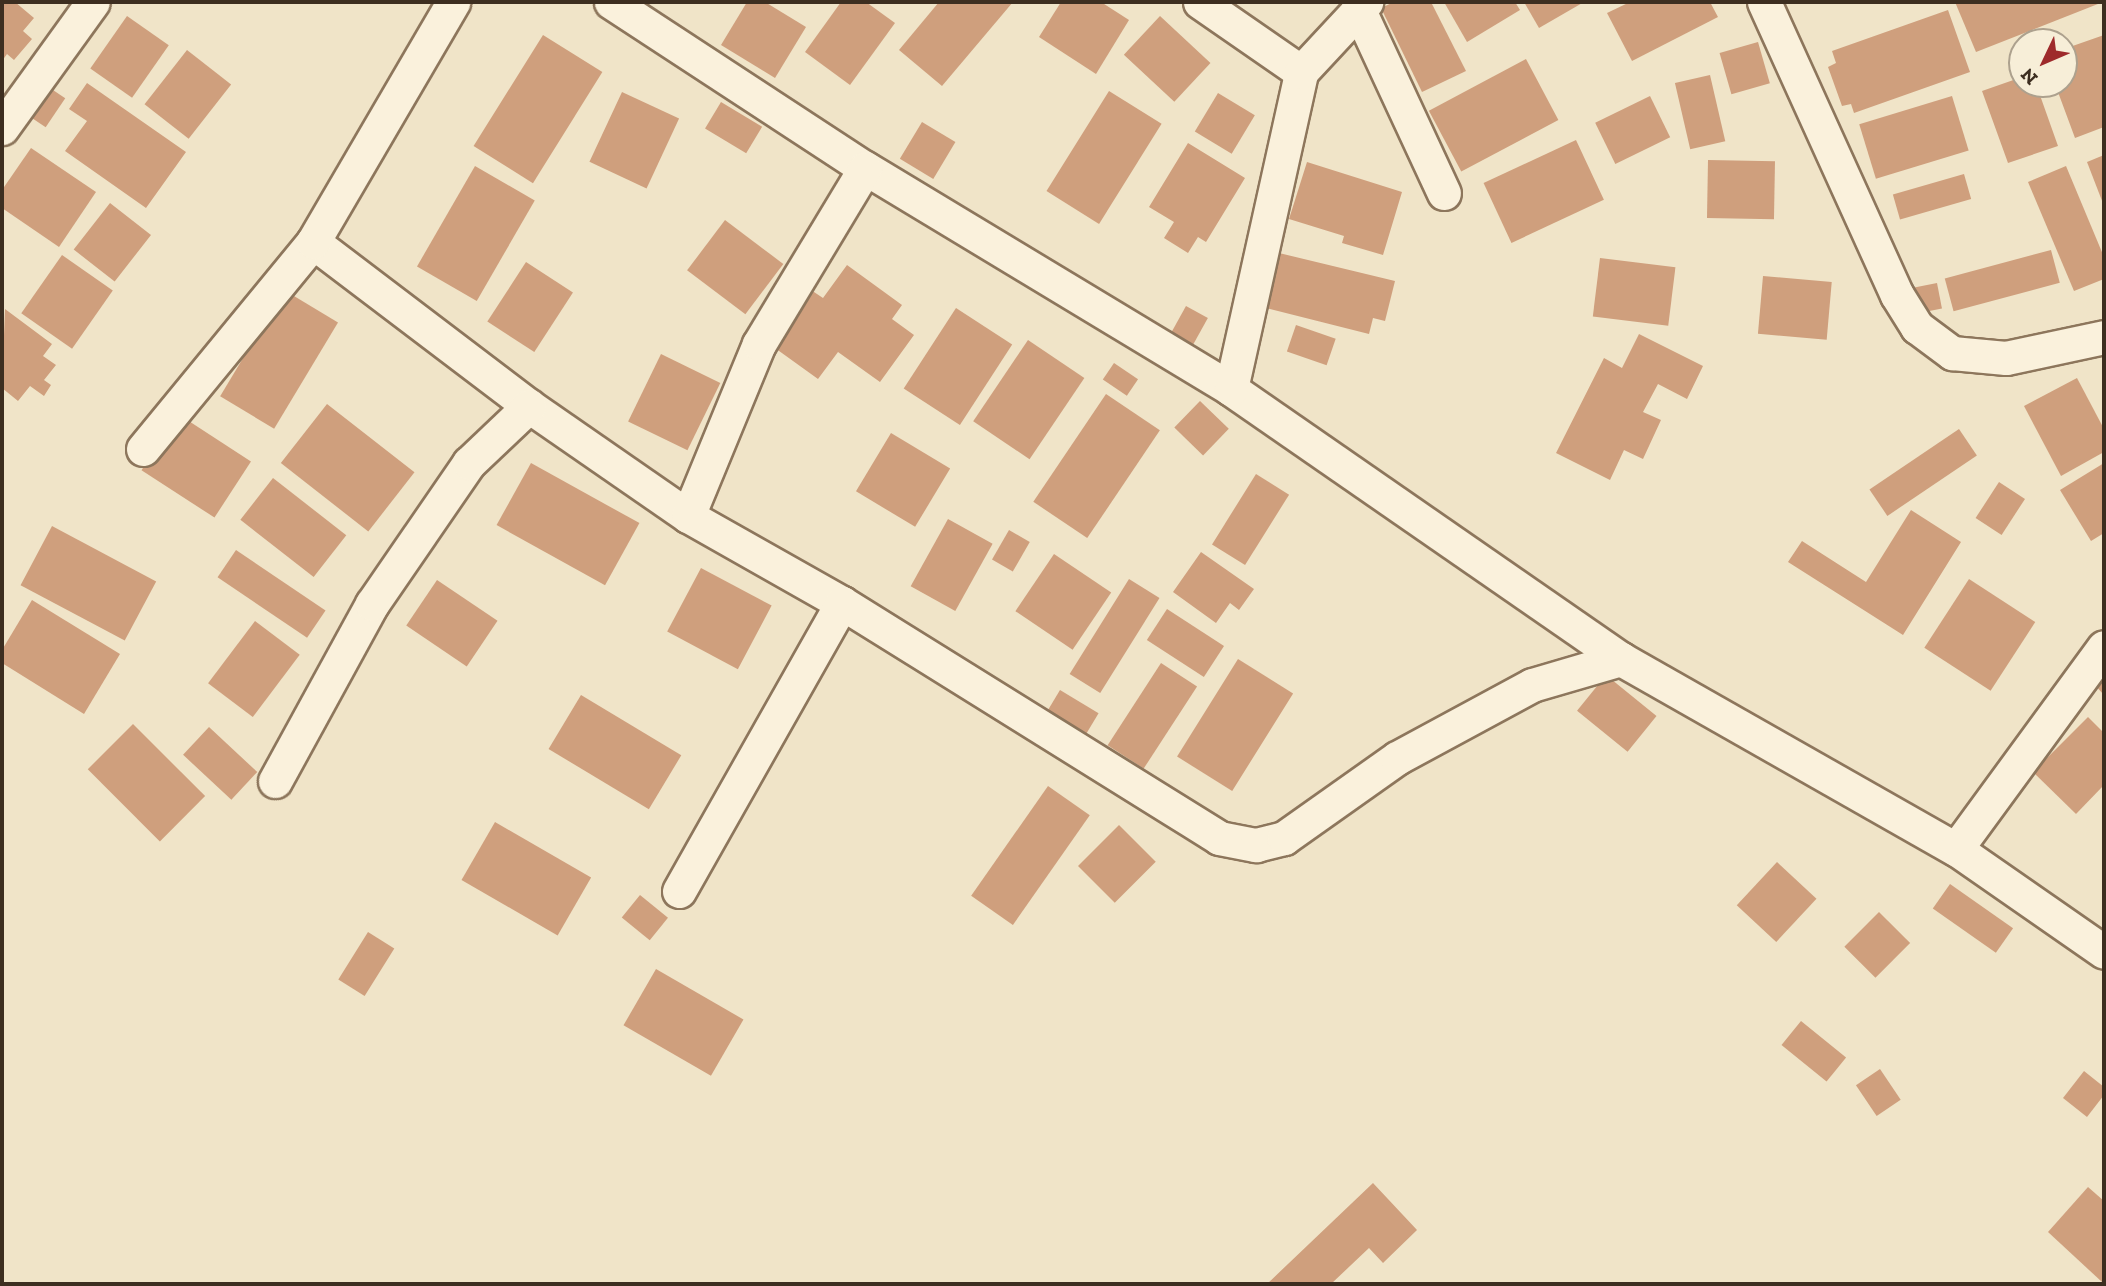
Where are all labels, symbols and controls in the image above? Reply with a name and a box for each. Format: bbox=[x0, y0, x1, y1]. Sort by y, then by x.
north arrow bbox=[2008, 28, 2078, 98]
text: N bbox=[2016, 63, 2042, 90]

